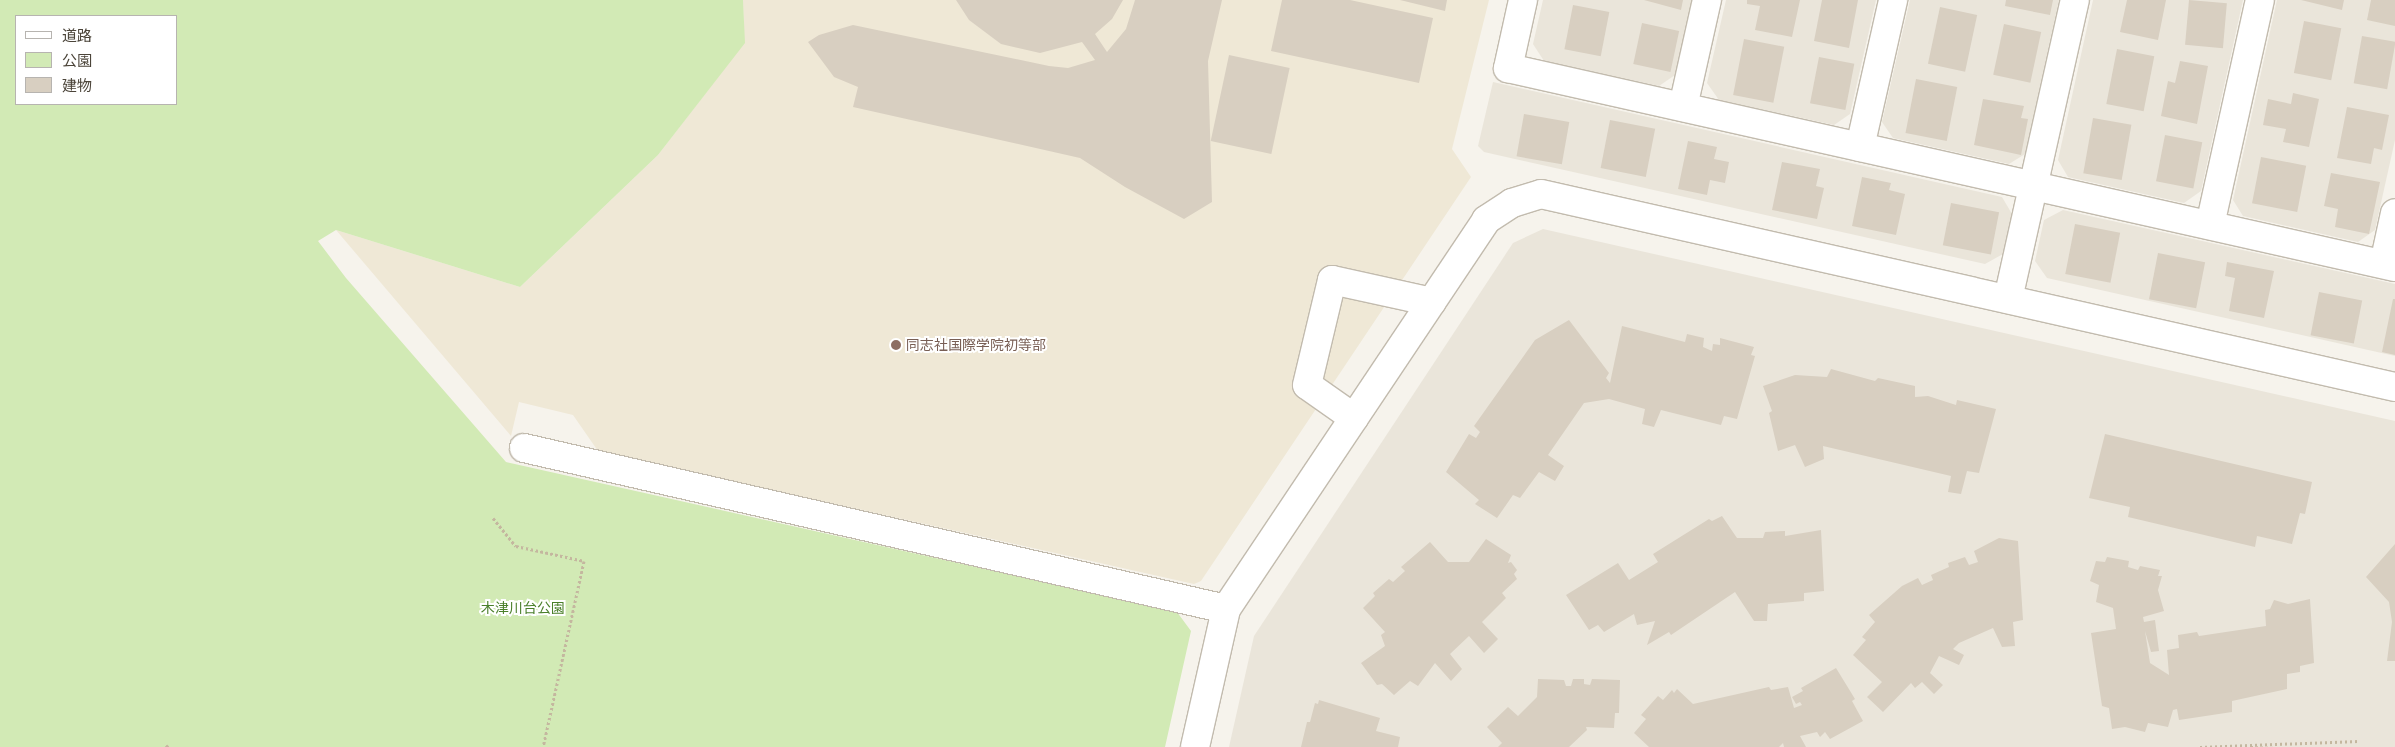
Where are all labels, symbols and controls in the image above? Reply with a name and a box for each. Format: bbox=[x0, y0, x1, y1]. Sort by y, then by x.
legend bbox=[15, 15, 178, 105]
text: 道路 bbox=[62, 26, 92, 45]
text: 公園 bbox=[62, 51, 92, 70]
text: 建物 bbox=[62, 76, 92, 95]
place label: 同志社国際学院初等部 bbox=[906, 337, 1046, 353]
marker: 同志社国際学院初等部 bbox=[890, 339, 902, 351]
park label: 木津川台公園 bbox=[481, 600, 565, 616]

